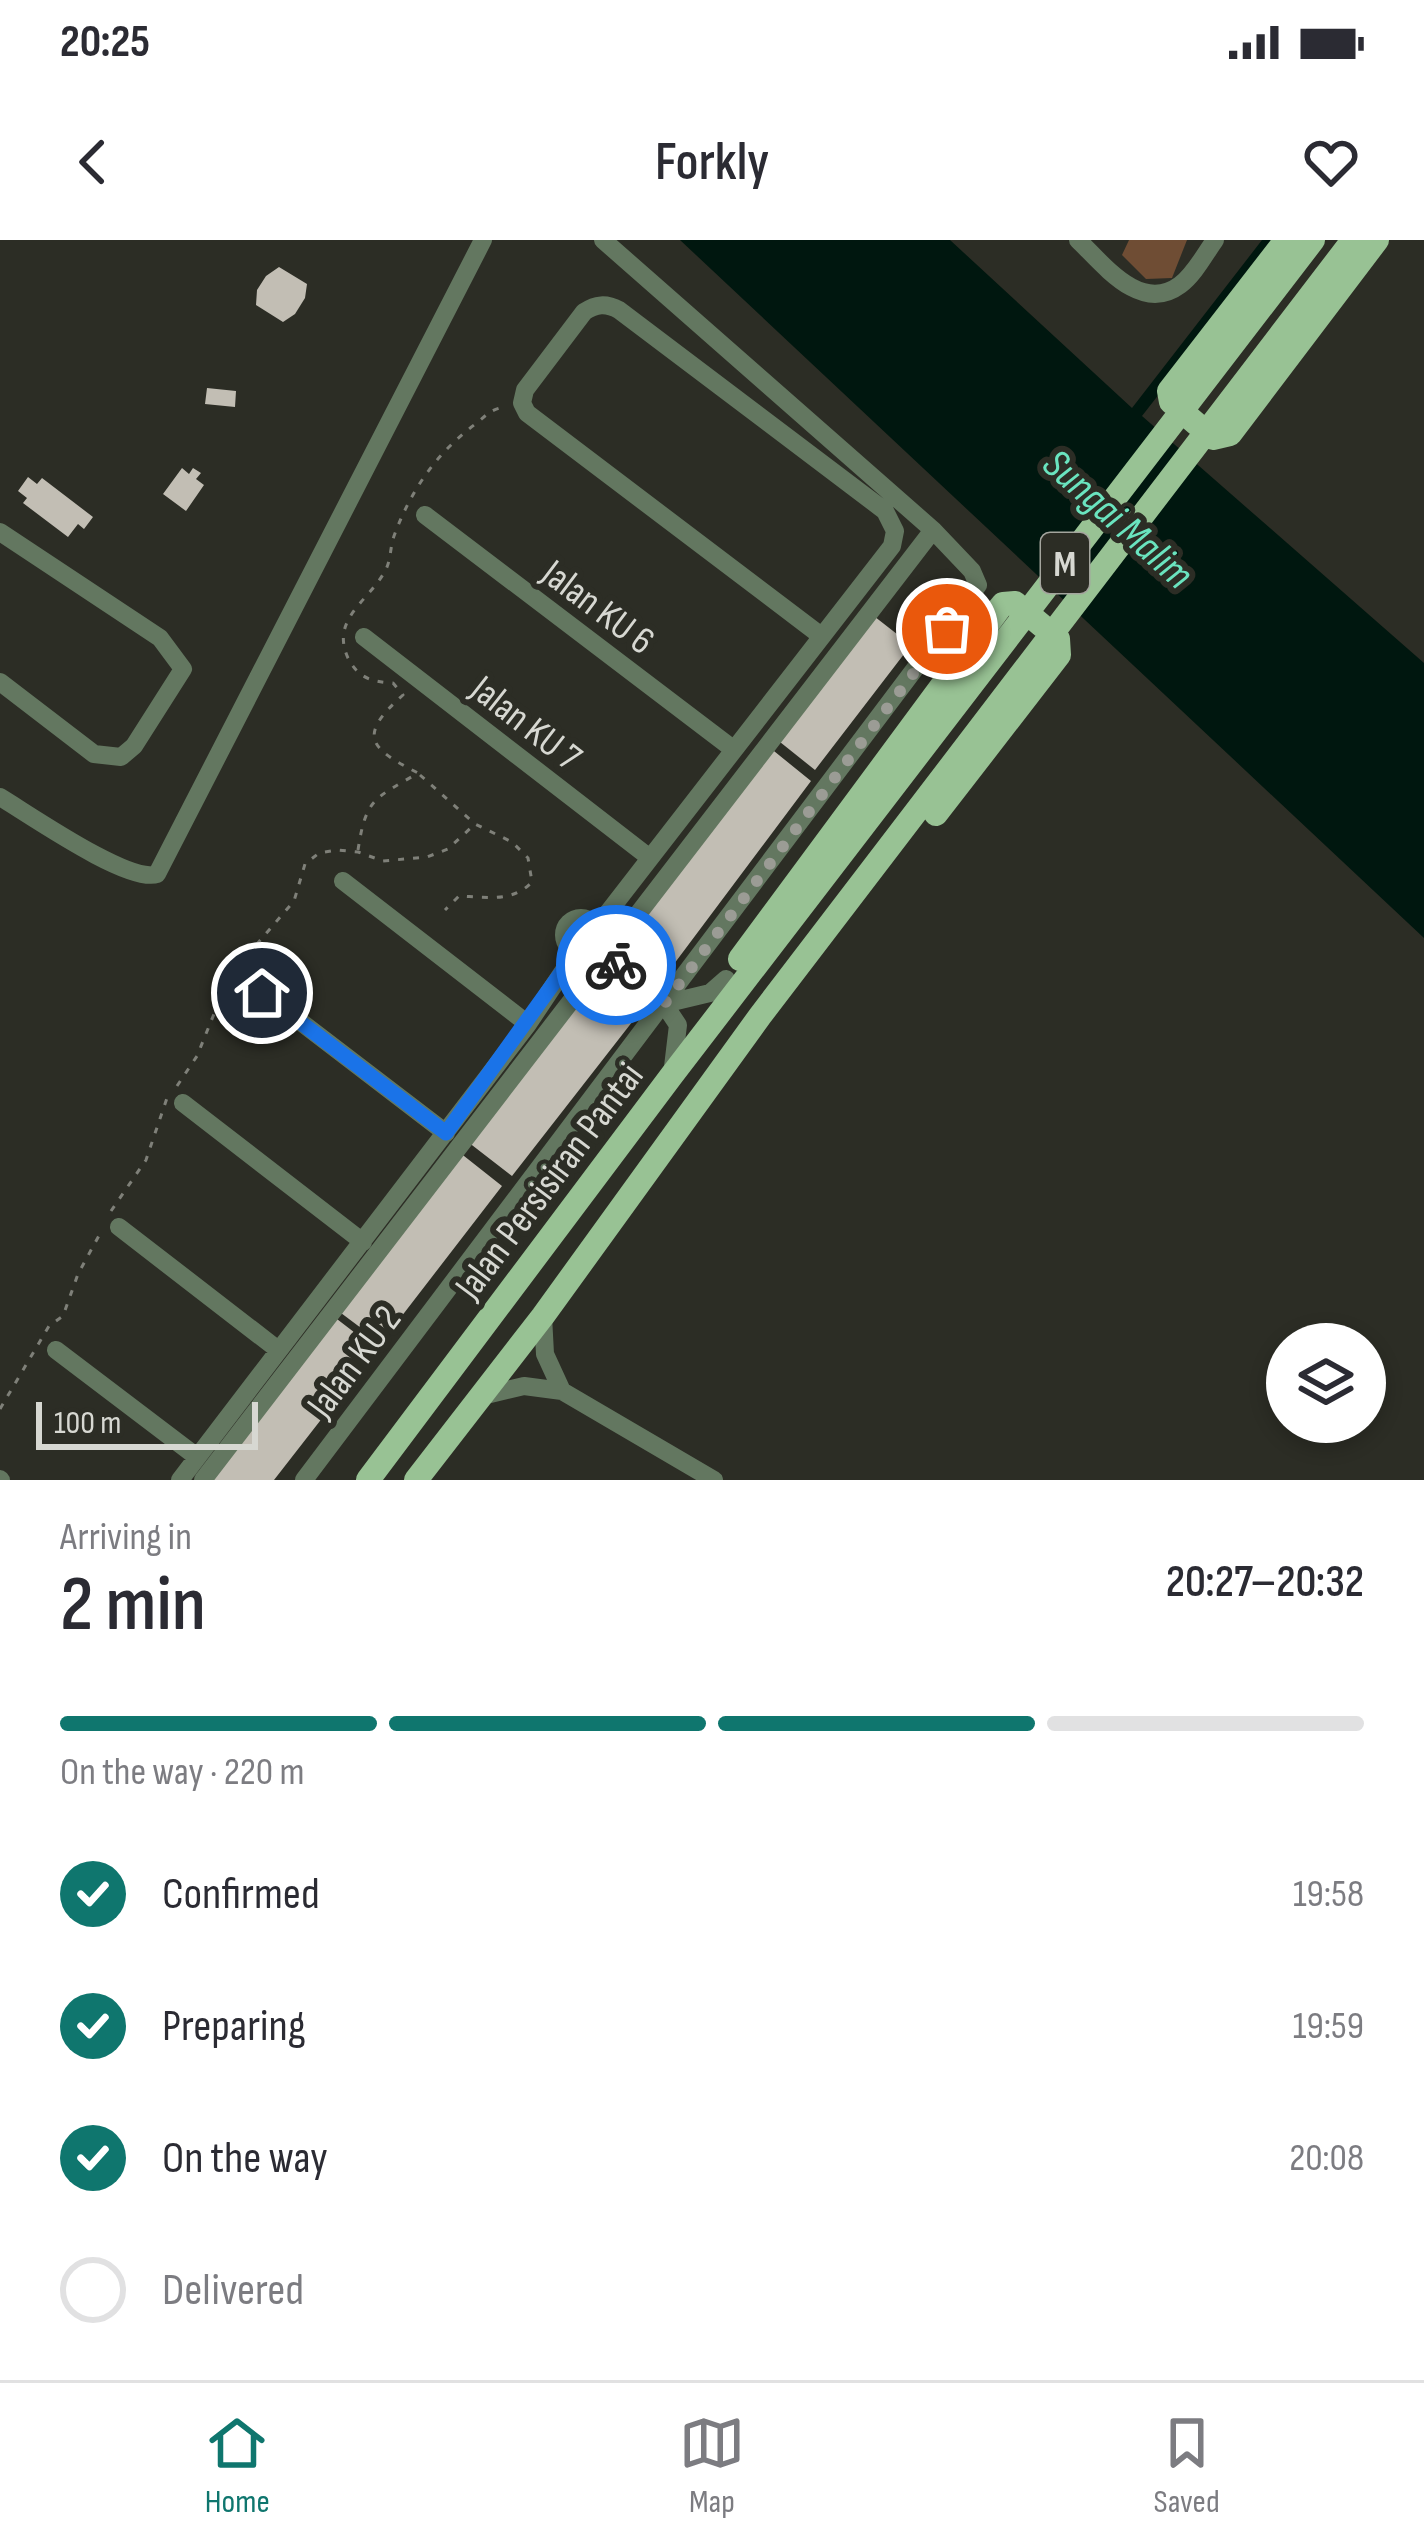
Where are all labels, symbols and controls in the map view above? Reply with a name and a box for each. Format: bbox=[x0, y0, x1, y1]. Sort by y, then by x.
text: 20:25 bbox=[60, 15, 150, 70]
icon: back bbox=[60, 129, 126, 195]
icon: heart bbox=[1298, 129, 1364, 195]
text: Forkly bbox=[655, 130, 769, 195]
water label: Sungai Malim bbox=[1033, 437, 1205, 599]
road number: M bbox=[1041, 533, 1089, 593]
street label: Jalan KU 6 bbox=[531, 550, 663, 665]
pin bbox=[896, 578, 998, 680]
icon: bag bbox=[914, 596, 980, 662]
street label: Jalan KU 7 bbox=[460, 666, 590, 782]
courier bbox=[556, 905, 676, 1025]
icon: bike bbox=[583, 932, 649, 998]
pin bbox=[211, 942, 313, 1044]
icon: home bbox=[229, 960, 295, 1026]
street label: Jalan Persisiran Pantai bbox=[445, 1054, 654, 1310]
street label: Jalan KU 2 bbox=[297, 1297, 412, 1428]
map controls bbox=[1266, 1323, 1386, 1443]
button: layers bbox=[1266, 1323, 1386, 1443]
scale bar bbox=[36, 1396, 258, 1449]
text: 100 m bbox=[54, 1403, 121, 1443]
text: Arriving in bbox=[60, 1514, 192, 1561]
text: 20:27–20:32 bbox=[1166, 1555, 1364, 1610]
text: 2 min bbox=[60, 1559, 206, 1652]
text: On the way · 220 m bbox=[60, 1749, 305, 1796]
icon: check bbox=[60, 1861, 126, 1927]
text: Confirmed bbox=[162, 1867, 320, 1922]
text: 19:58 bbox=[1293, 1871, 1364, 1918]
icon: check bbox=[60, 1993, 126, 2059]
text: Preparing bbox=[162, 1999, 306, 2054]
text: 19:59 bbox=[1293, 2003, 1364, 2050]
icon: check bbox=[60, 2125, 126, 2191]
text: On the way bbox=[162, 2131, 328, 2186]
text: 20:08 bbox=[1289, 2135, 1364, 2182]
text: Delivered bbox=[162, 2263, 304, 2318]
tab: Home bbox=[204, 2410, 270, 2522]
tab: Map bbox=[679, 2410, 745, 2522]
tab: Saved bbox=[1154, 2410, 1220, 2522]

